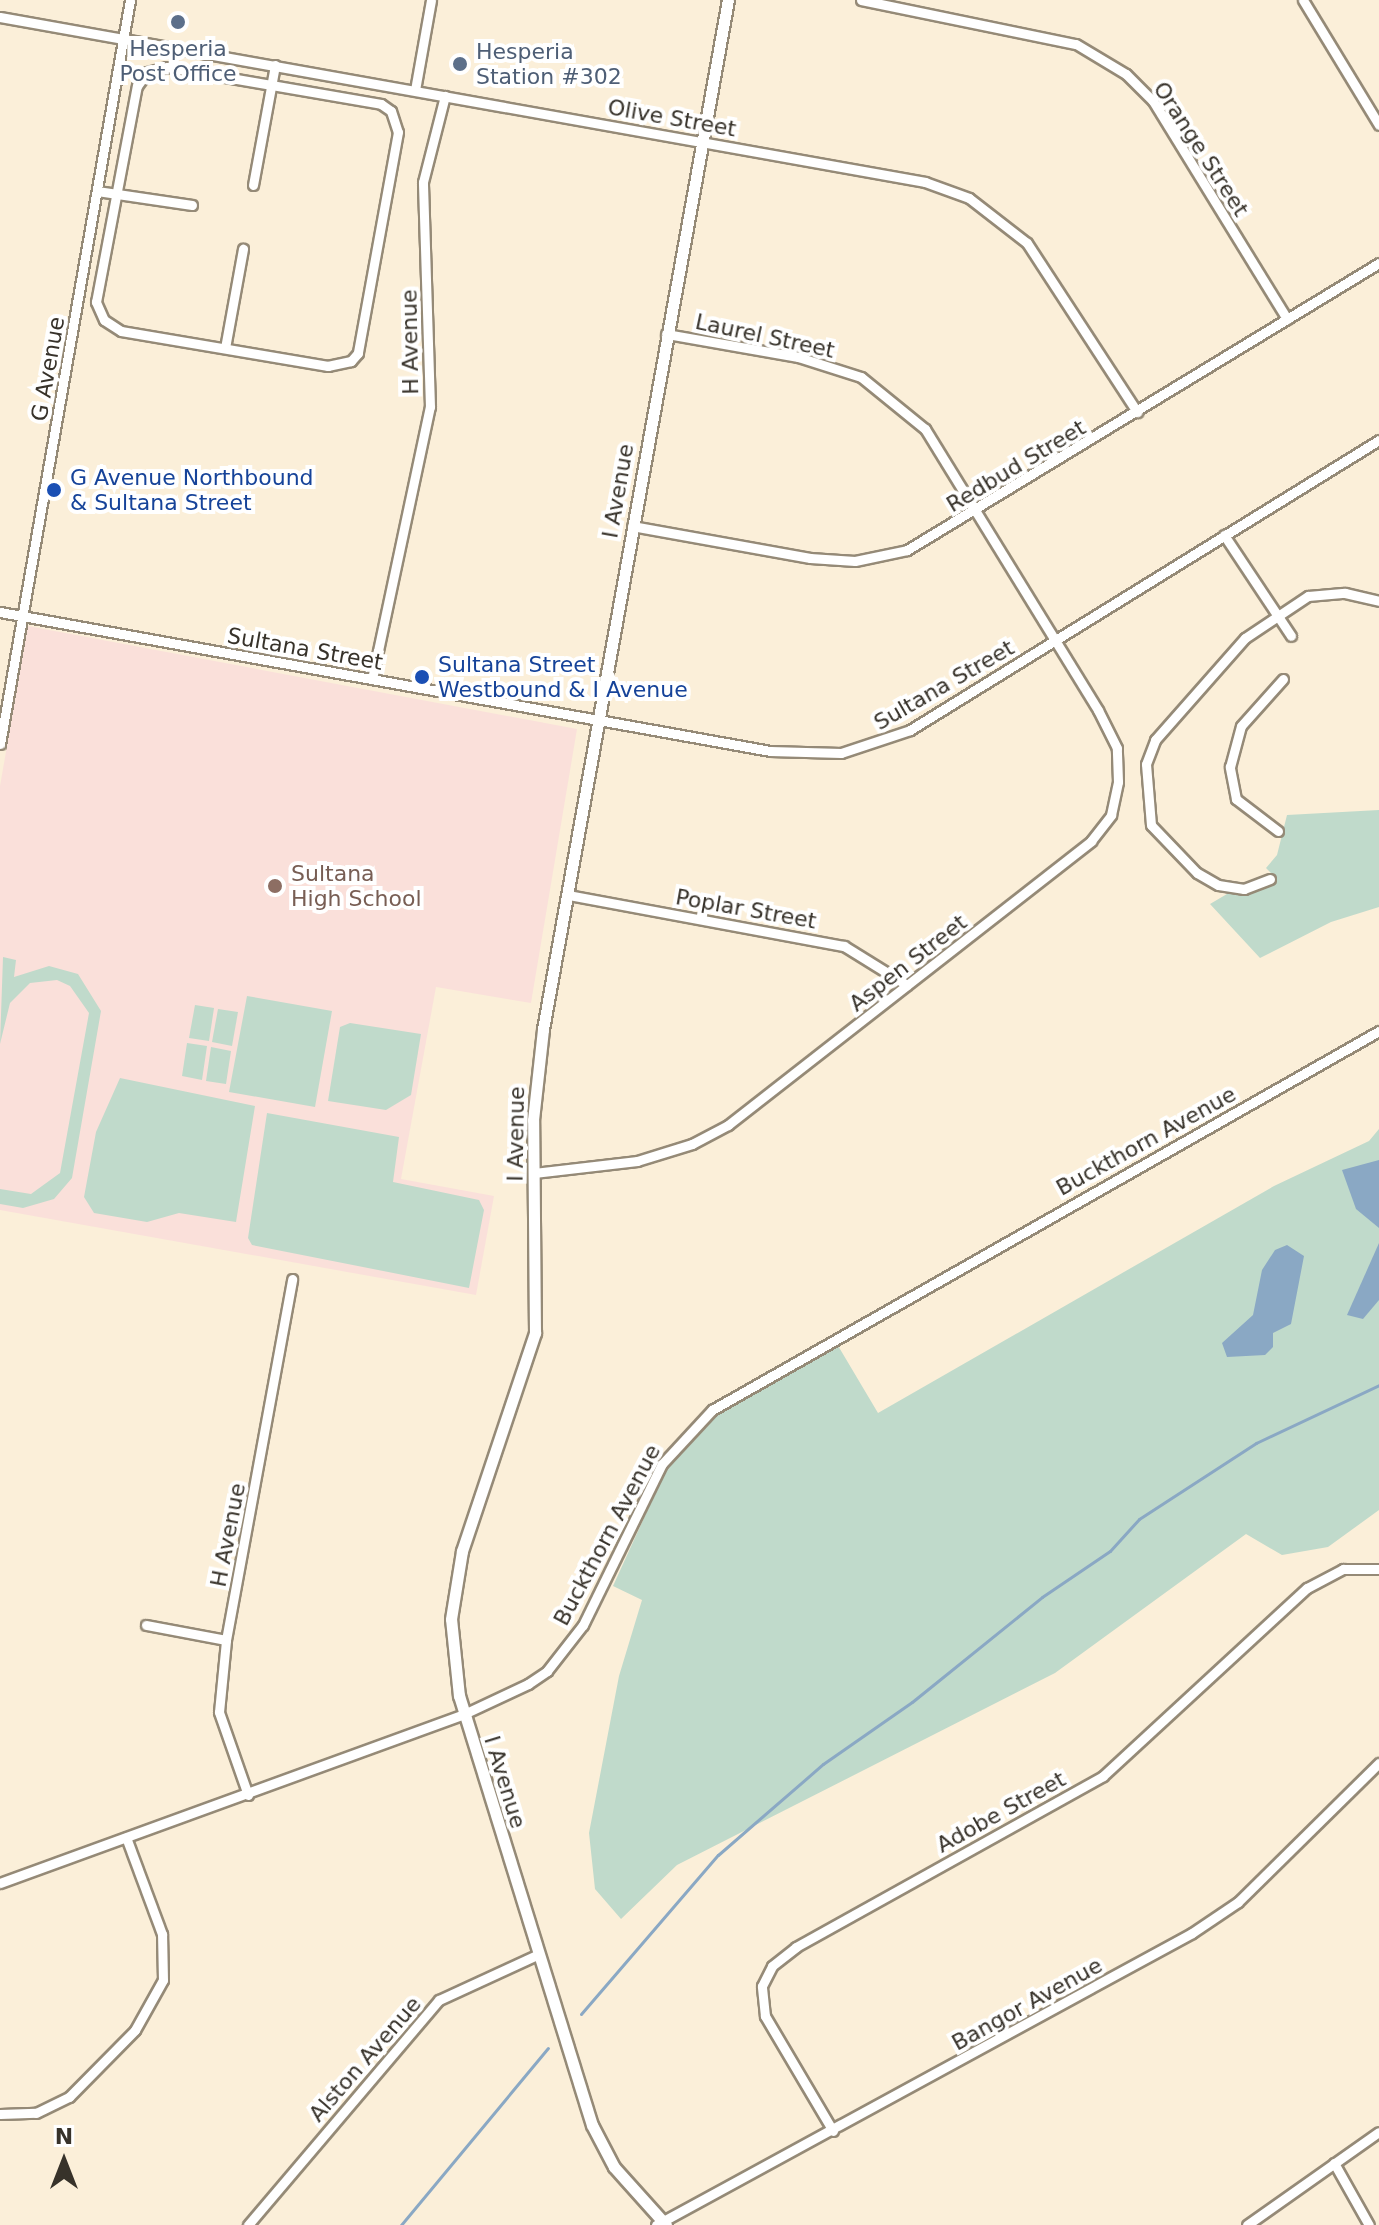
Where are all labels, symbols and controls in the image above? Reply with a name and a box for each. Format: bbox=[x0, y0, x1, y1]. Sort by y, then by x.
marker: Hesperia Post Office bbox=[169, 13, 187, 31]
place label: Hesperia Post Office bbox=[119, 35, 237, 86]
place label: Hesperia Station #302 bbox=[476, 38, 622, 90]
marker: Hesperia Station #302 bbox=[451, 55, 469, 73]
street label: Orange Street bbox=[1148, 77, 1254, 221]
street label: Olive Street bbox=[606, 94, 738, 142]
street label: H Avenue bbox=[396, 289, 424, 395]
street label: Laurel Street bbox=[693, 308, 837, 364]
street label: G Avenue bbox=[26, 315, 70, 423]
street label: Redbud Street bbox=[942, 414, 1090, 518]
street label: I Avenue bbox=[597, 442, 639, 540]
place label: G Avenue Northbound & Sultana Street bbox=[70, 464, 314, 516]
marker: G Avenue Northbound & Sultana Street bbox=[45, 481, 63, 499]
street label: Sultana Street bbox=[225, 622, 385, 676]
street label: Sultana Street bbox=[869, 634, 1019, 736]
place label: Sultana Street Westbound & I Avenue bbox=[438, 651, 688, 702]
marker: Sultana Street Westbound & I Avenue bbox=[413, 668, 431, 686]
place label: Sultana High School bbox=[291, 860, 422, 912]
marker: Sultana High School bbox=[266, 877, 284, 895]
street label: Poplar Street bbox=[674, 884, 818, 934]
street label: Aspen Street bbox=[844, 909, 972, 1017]
street label: Buckthorn Avenue bbox=[1052, 1081, 1240, 1201]
street label: I Avenue bbox=[502, 1086, 530, 1182]
street label: Buckthorn Avenue bbox=[548, 1440, 666, 1630]
street label: H Avenue bbox=[205, 1481, 251, 1589]
street label: I Avenue bbox=[478, 1733, 532, 1831]
street label: Adobe Street bbox=[932, 1766, 1070, 1858]
street label: Bangor Avenue bbox=[947, 1952, 1107, 2056]
street label: Alston Avenue bbox=[303, 1991, 427, 2127]
north arrow bbox=[24, 2121, 104, 2201]
text: N bbox=[55, 2124, 73, 2149]

